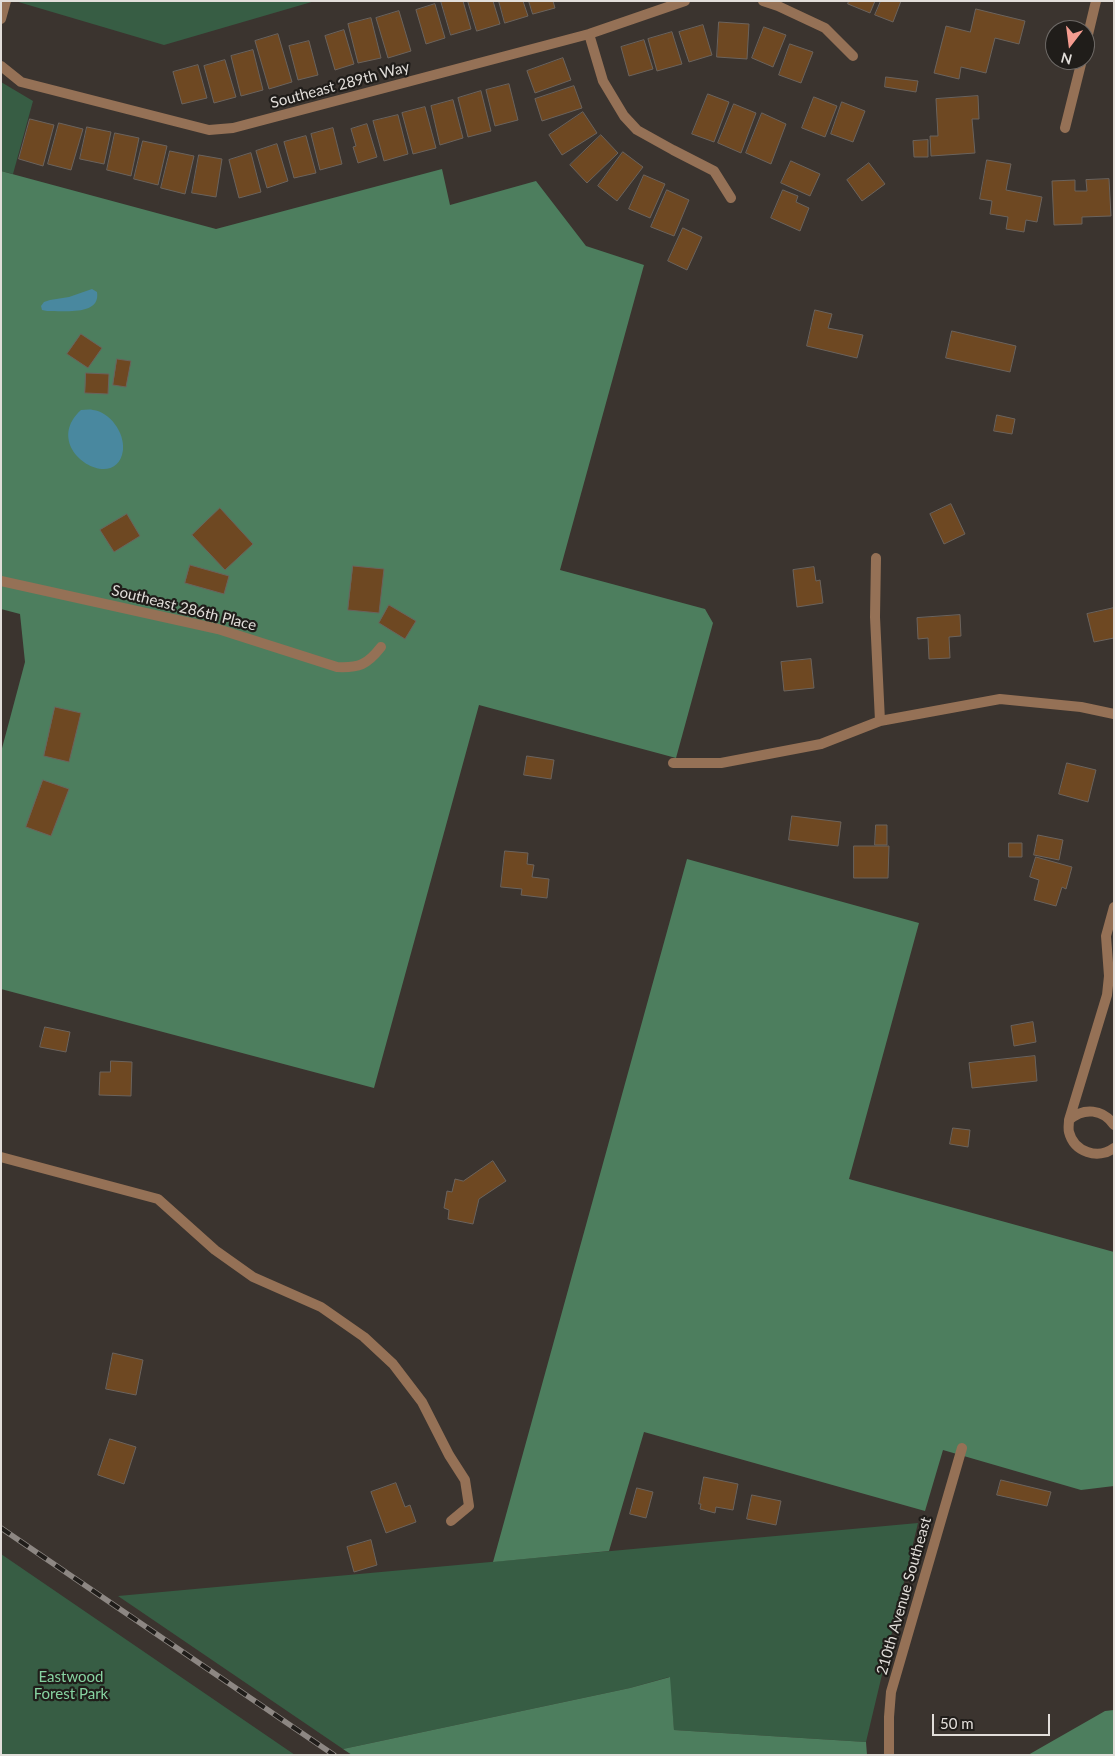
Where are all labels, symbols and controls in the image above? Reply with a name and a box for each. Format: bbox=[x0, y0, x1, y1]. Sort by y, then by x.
north arrow bbox=[1045, 20, 1095, 70]
text: N bbox=[1059, 49, 1074, 69]
street label: Southeast 289th Way bbox=[269, 58, 411, 112]
street label: Southeast 286th Place bbox=[110, 581, 258, 635]
street label: 210th Avenue Southeast bbox=[873, 1515, 935, 1677]
park label: Eastwood Forest Park bbox=[34, 1668, 108, 1703]
scale bar bbox=[935, 1704, 1052, 1736]
text: 50 m bbox=[940, 1714, 974, 1732]

